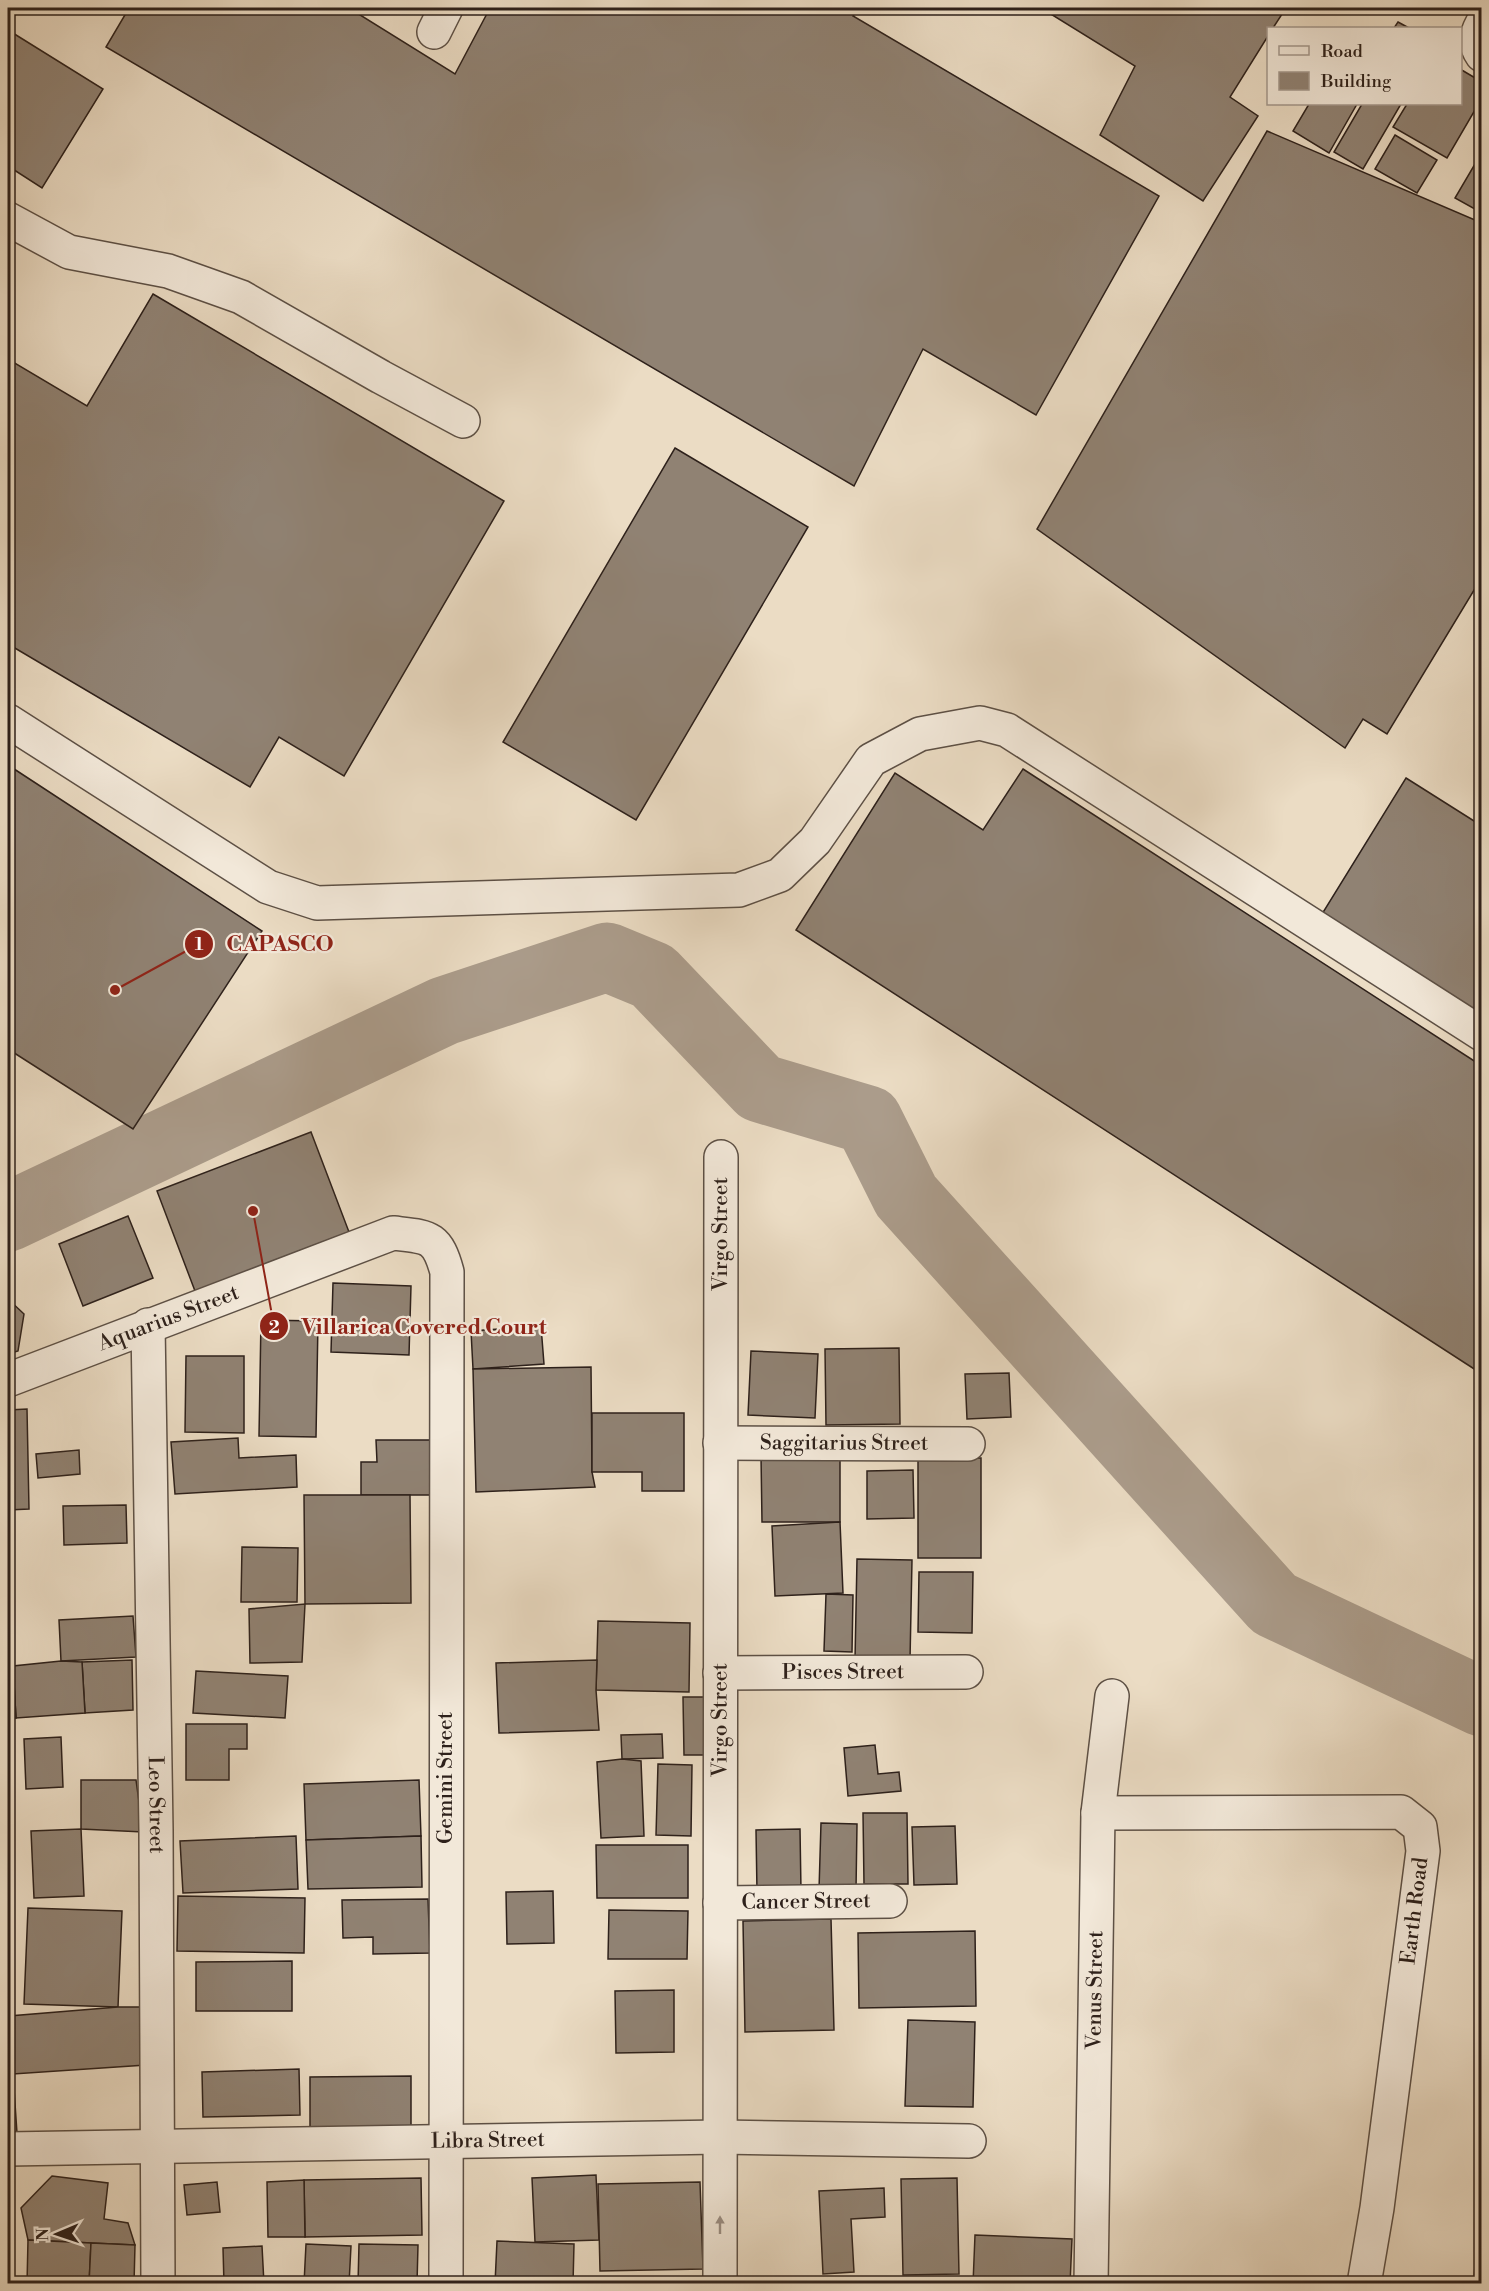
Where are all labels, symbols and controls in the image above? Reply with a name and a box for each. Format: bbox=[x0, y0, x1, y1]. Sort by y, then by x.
legend bbox=[1267, 27, 1462, 105]
text: Road bbox=[1321, 40, 1364, 63]
text: Building bbox=[1320, 70, 1392, 93]
callout: CAPASCO bbox=[184, 924, 345, 964]
text: CAPASCO bbox=[226, 931, 334, 958]
text: 1 bbox=[195, 933, 204, 956]
street label: Virgo Street bbox=[708, 1177, 734, 1292]
street label: Aquarius Street bbox=[94, 1280, 243, 1358]
callout: Villarica Covered Court bbox=[259, 1306, 558, 1346]
text: Villarica Covered Court bbox=[301, 1314, 547, 1341]
text: 2 bbox=[268, 1316, 280, 1339]
street label: Saggitarius Street bbox=[760, 1430, 929, 1457]
street label: Pisces Street bbox=[782, 1659, 905, 1686]
street label: Virgo Street bbox=[707, 1663, 734, 1778]
street label: Gemini Street bbox=[433, 1711, 459, 1844]
street label: Leo Street bbox=[142, 1756, 169, 1854]
street label: Earth Road bbox=[1396, 1856, 1434, 1966]
street label: Cancer Street bbox=[741, 1888, 871, 1916]
street label: Venus Street bbox=[1081, 1930, 1109, 2051]
street label: Libra Street bbox=[431, 2127, 546, 2155]
north arrow bbox=[27, 2204, 87, 2264]
one-way arrow bbox=[715, 2216, 725, 2235]
text: N bbox=[33, 2227, 53, 2241]

